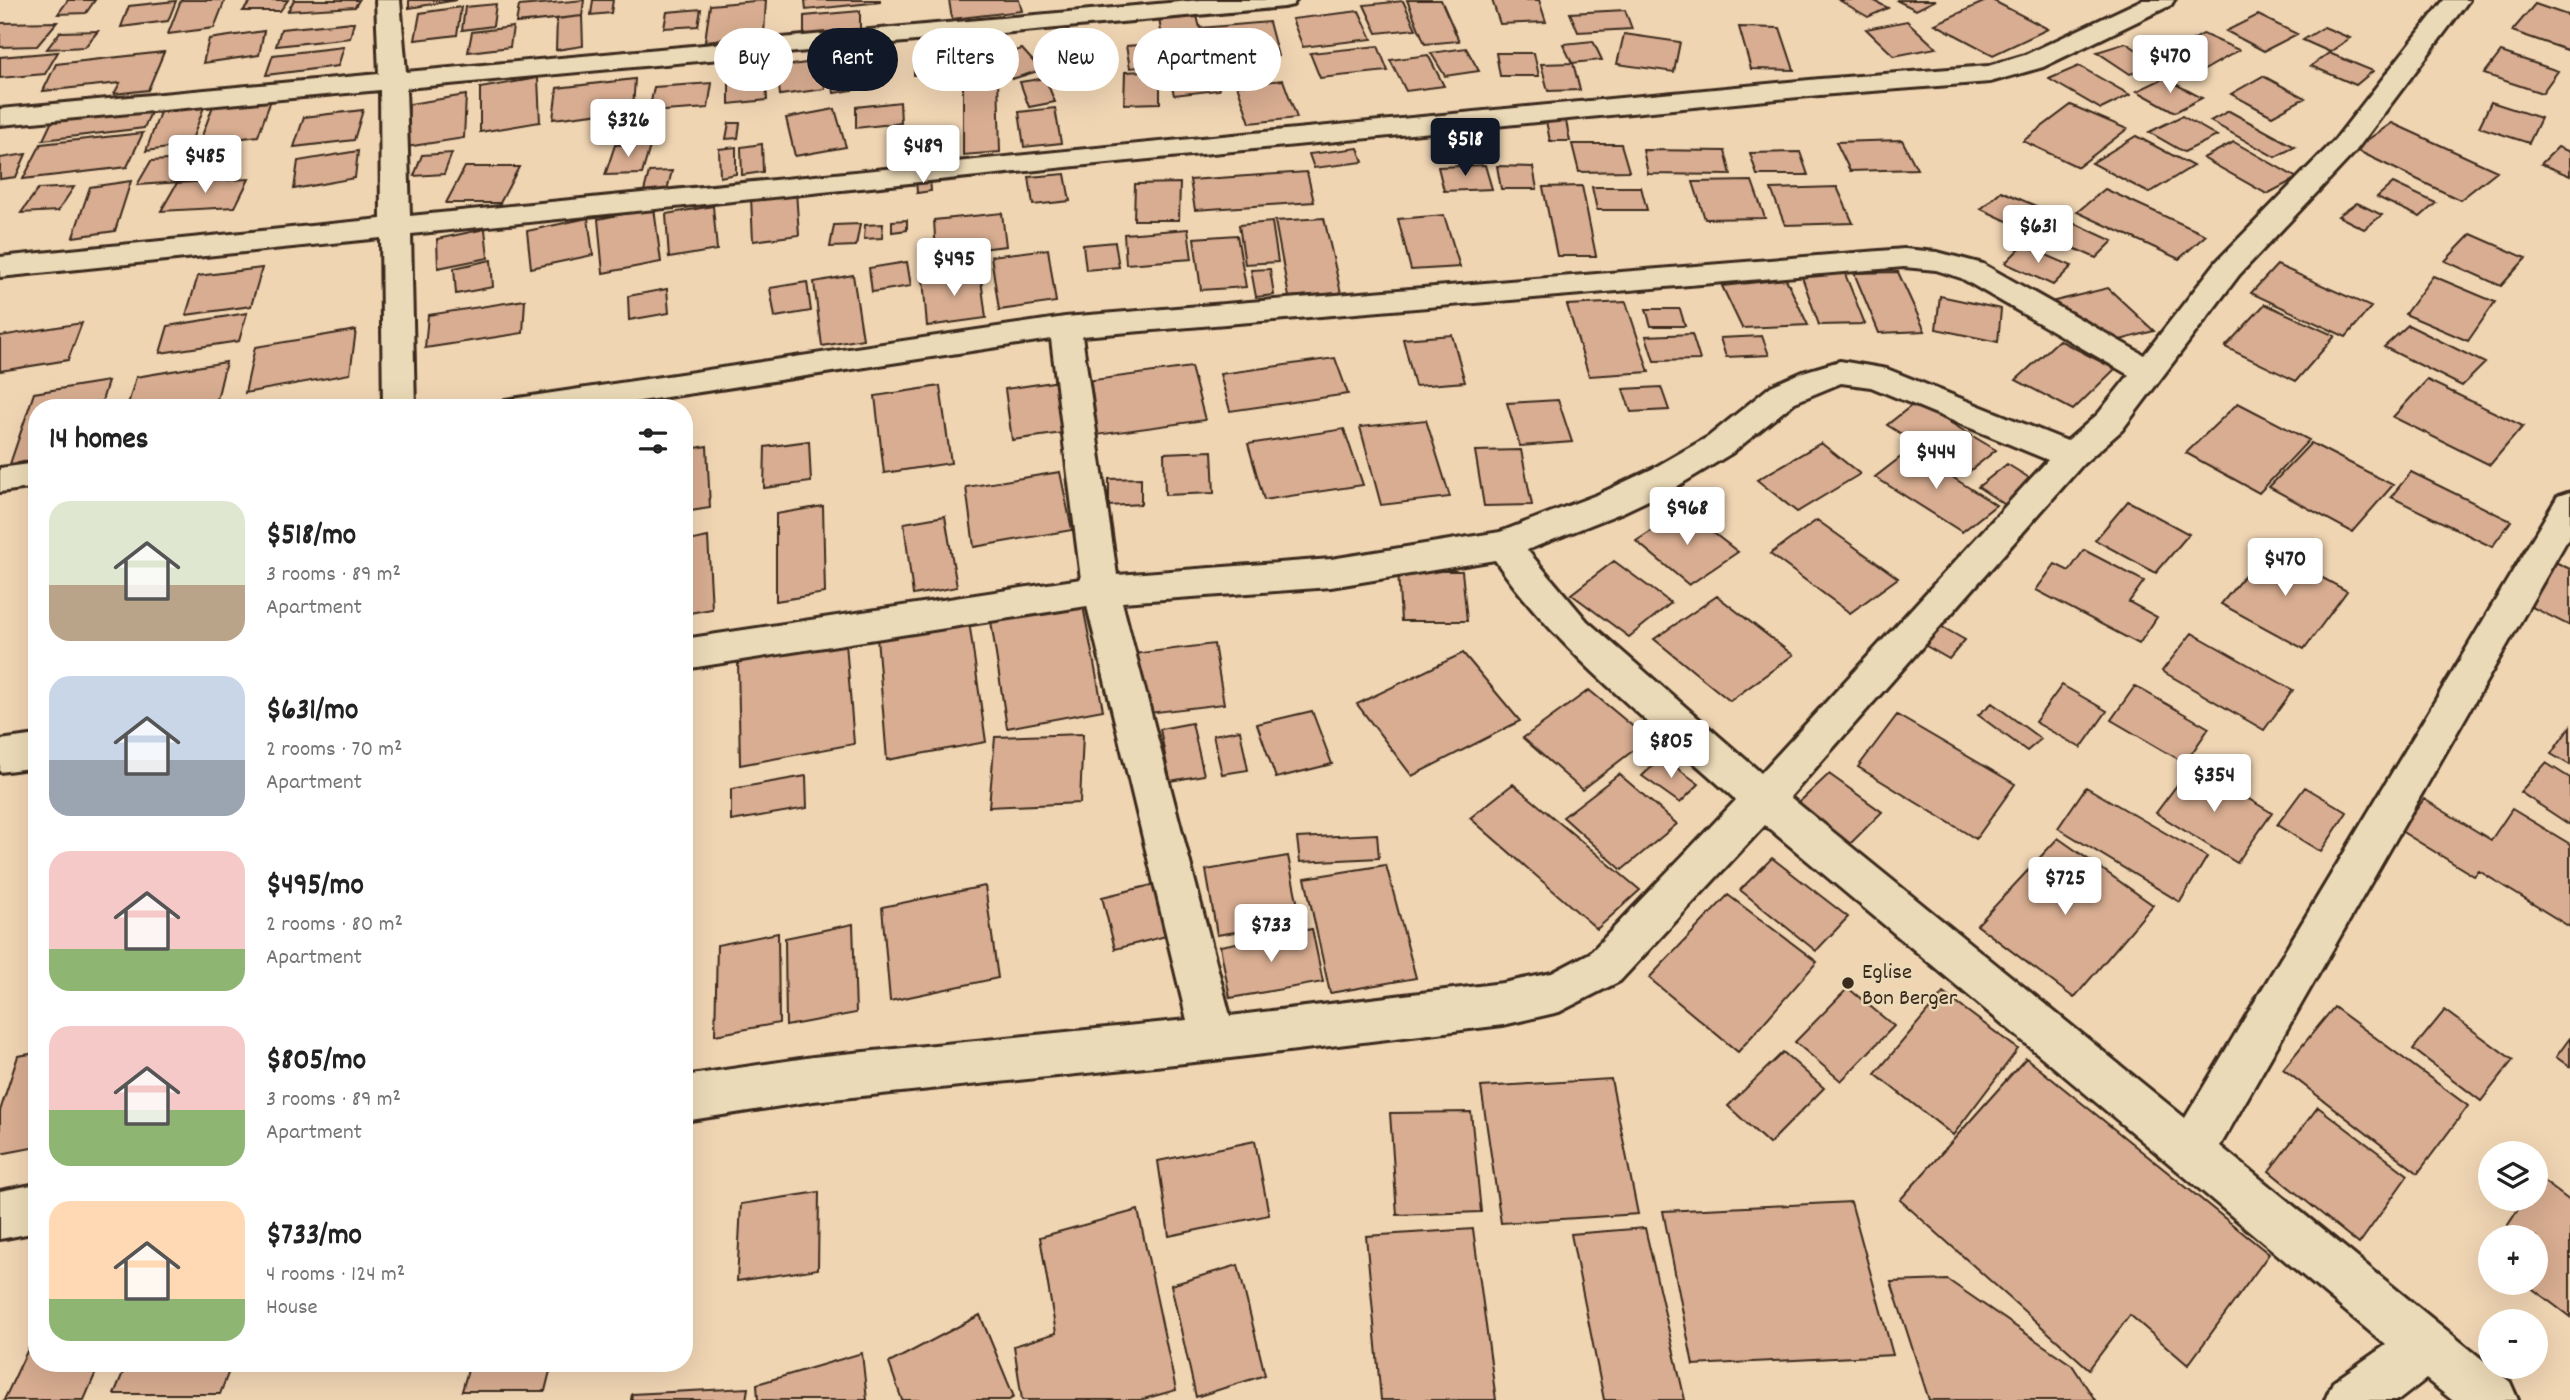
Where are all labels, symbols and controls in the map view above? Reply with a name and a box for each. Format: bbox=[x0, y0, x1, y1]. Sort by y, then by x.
chip: Buy bbox=[714, 28, 793, 91]
chip: Rent bbox=[807, 28, 898, 91]
chip: Filters bbox=[912, 28, 1019, 91]
chip: New bbox=[1033, 28, 1119, 91]
chip: Apartment bbox=[1133, 28, 1281, 91]
pin: $470 bbox=[2129, 36, 2211, 95]
text: $470 bbox=[2149, 41, 2191, 74]
pin: $326 bbox=[587, 100, 669, 159]
text: $326 bbox=[606, 105, 650, 138]
pin: $518 bbox=[1424, 118, 1506, 178]
text: $518 bbox=[1447, 124, 1483, 157]
pin: $489 bbox=[882, 125, 964, 185]
text: $489 bbox=[903, 131, 943, 164]
pin: $485 bbox=[164, 136, 246, 195]
text: $485 bbox=[184, 141, 226, 174]
pin: $631 bbox=[1997, 205, 2079, 265]
text: $631 bbox=[2019, 211, 2057, 244]
pin: $495 bbox=[913, 238, 995, 298]
text: $495 bbox=[933, 244, 975, 277]
text: 14 homes bbox=[49, 420, 148, 463]
icon: filters bbox=[634, 422, 672, 460]
pin: $444 bbox=[1895, 432, 1977, 491]
text: $444 bbox=[1916, 437, 1956, 470]
pin: $968 bbox=[1646, 488, 1728, 547]
text: $968 bbox=[1666, 493, 1708, 526]
text: $518/mo bbox=[266, 516, 356, 559]
icon: home bbox=[105, 529, 189, 613]
pin: $470 bbox=[2244, 538, 2326, 598]
text: $470 bbox=[2264, 544, 2306, 577]
text: 3 rooms · 89 m² bbox=[266, 559, 401, 592]
text: Apartment bbox=[266, 592, 362, 625]
text: $631/mo bbox=[266, 691, 358, 734]
icon: home bbox=[105, 704, 189, 788]
pin: $805 bbox=[1630, 720, 1712, 780]
text: $805 bbox=[1649, 726, 1693, 759]
text: 2 rooms · 70 m² bbox=[266, 734, 402, 767]
pin: $354 bbox=[2173, 754, 2255, 814]
text: $354 bbox=[2193, 760, 2235, 793]
text: Apartment bbox=[266, 767, 362, 800]
pin: $725 bbox=[2024, 858, 2106, 917]
text: $725 bbox=[2044, 863, 2086, 896]
text: $495/mo bbox=[266, 866, 364, 909]
icon: home bbox=[105, 879, 189, 963]
pin: $733 bbox=[1230, 904, 1312, 964]
text: 2 rooms · 80 m² bbox=[266, 909, 403, 942]
text: $733 bbox=[1251, 910, 1291, 943]
text: Apartment bbox=[266, 942, 362, 975]
place label: Eglise Bon Berger bbox=[1862, 957, 1958, 1016]
marker: Eglise Bon Berger bbox=[1840, 975, 1856, 991]
text: $805/mo bbox=[266, 1041, 366, 1084]
icon: home bbox=[105, 1054, 189, 1138]
text: 3 rooms · 89 m² bbox=[266, 1084, 401, 1117]
text: Apartment bbox=[266, 1117, 362, 1150]
map controls bbox=[2478, 1141, 2548, 1379]
button: layers bbox=[2478, 1141, 2548, 1211]
text: $733/mo bbox=[266, 1216, 362, 1259]
button: + bbox=[2478, 1225, 2548, 1295]
icon: home bbox=[105, 1229, 189, 1313]
text: 4 rooms · 124 m² bbox=[266, 1259, 405, 1292]
text: House bbox=[266, 1292, 318, 1325]
button: − bbox=[2478, 1309, 2548, 1379]

